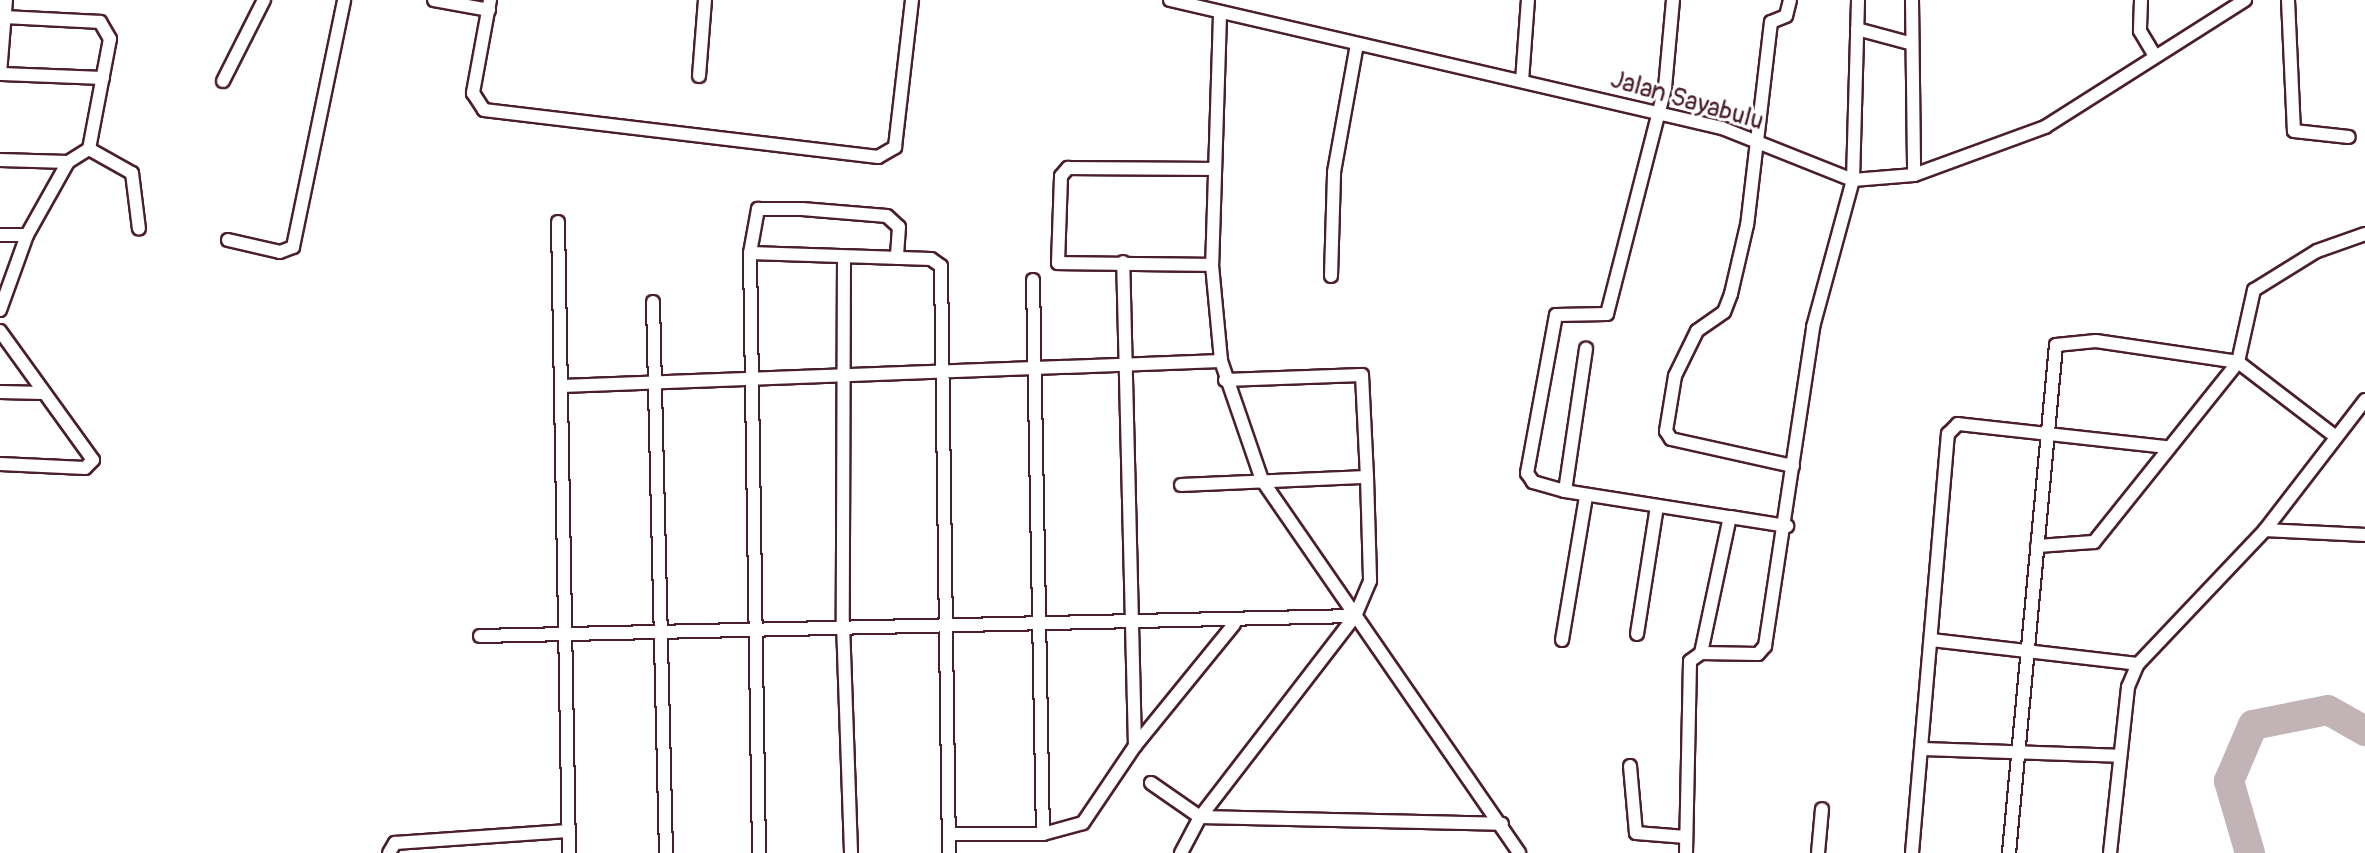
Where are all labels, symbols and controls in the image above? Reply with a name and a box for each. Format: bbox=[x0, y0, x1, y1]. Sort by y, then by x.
street label: Jalan Sayabulu bbox=[1607, 64, 1767, 138]

